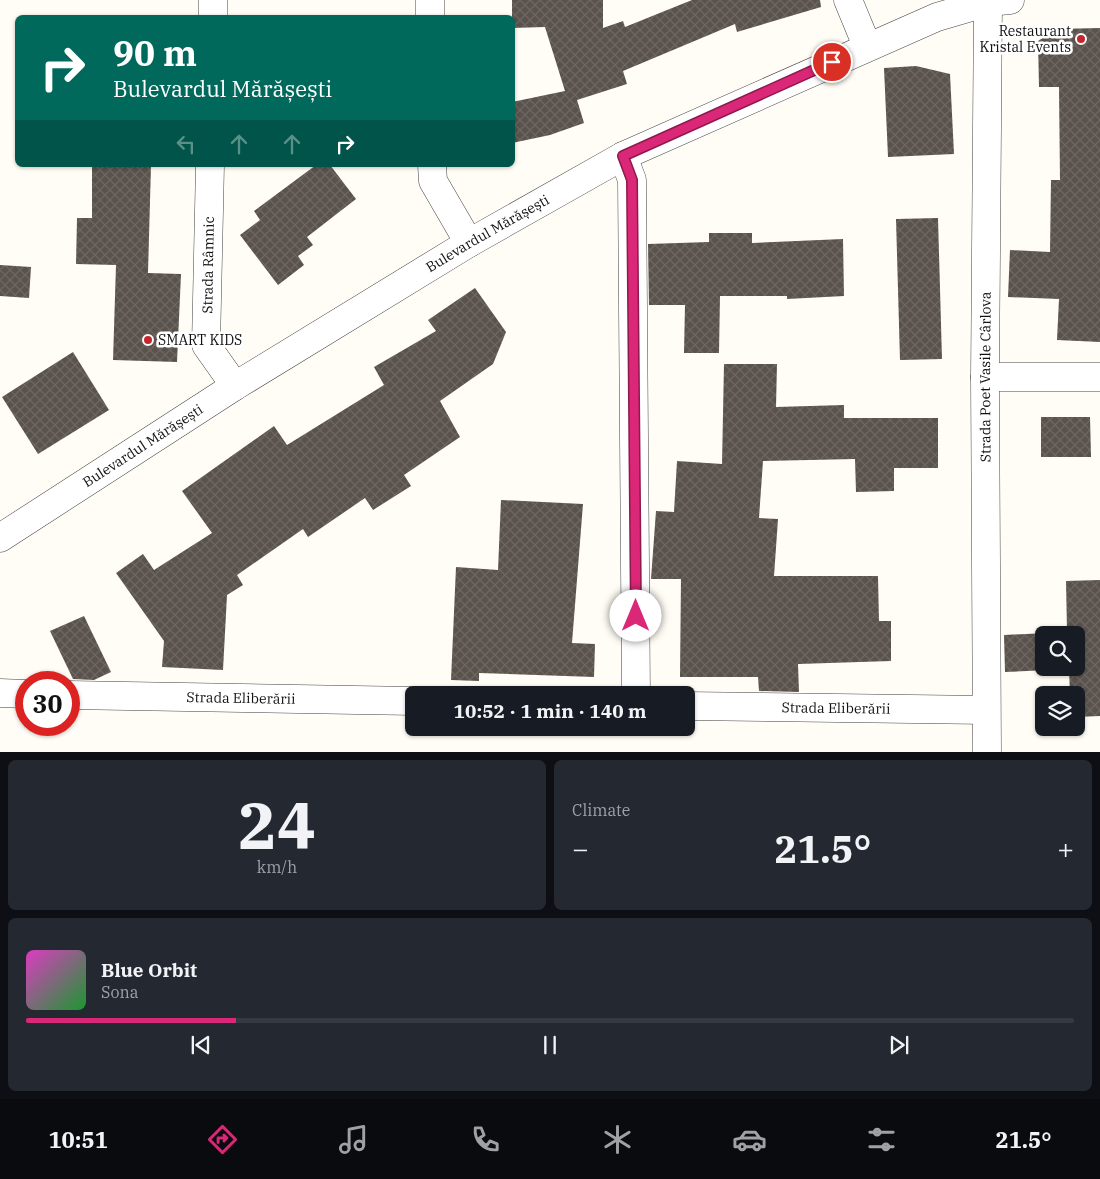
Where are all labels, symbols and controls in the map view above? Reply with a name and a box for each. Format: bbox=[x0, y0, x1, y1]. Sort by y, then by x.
place label: Restaurant Kristal Events bbox=[979, 22, 1071, 56]
text: 90 m bbox=[113, 30, 197, 76]
marker: Restaurant Kristal Events bbox=[1075, 33, 1087, 45]
icon: right bbox=[30, 35, 95, 100]
pin bbox=[811, 41, 853, 83]
icon: arrive bbox=[818, 48, 846, 76]
text: Bulevardul Mărășești bbox=[113, 74, 332, 103]
icon: left bbox=[172, 130, 200, 158]
icon: ahead bbox=[225, 130, 253, 158]
icon: ahead bbox=[278, 130, 306, 158]
icon: right bbox=[331, 130, 359, 158]
street label: Bulevardul Mărășești bbox=[423, 191, 552, 276]
street label: Strada Râmnic bbox=[198, 216, 218, 314]
street label: Strada Poet Vasile Cârlova bbox=[976, 291, 995, 462]
place label: SMART KIDS bbox=[158, 331, 242, 349]
marker: SMART KIDS bbox=[142, 334, 154, 346]
street label: Bulevardul Mărășești bbox=[79, 400, 206, 491]
position arrow bbox=[609, 589, 661, 641]
map controls bbox=[1035, 626, 1085, 736]
button: search bbox=[1035, 626, 1085, 676]
speed limit sign: 30 bbox=[15, 671, 80, 736]
button: layers bbox=[1035, 686, 1085, 736]
street label: Strada Eliberării bbox=[186, 688, 296, 708]
street label: Strada Eliberării bbox=[781, 698, 891, 718]
text: 10:52 · 1 min · 140 m bbox=[454, 699, 646, 723]
text: 24 bbox=[238, 782, 316, 867]
text: Climate bbox=[572, 800, 630, 820]
text: 21.5° bbox=[775, 824, 871, 873]
text: − bbox=[572, 830, 589, 867]
text: + bbox=[1057, 830, 1074, 867]
text: km/h bbox=[257, 857, 297, 877]
text: Blue Orbit bbox=[101, 958, 197, 982]
text: Sona bbox=[101, 982, 138, 1002]
icon: previous bbox=[187, 1031, 215, 1059]
icon: pause bbox=[536, 1031, 564, 1059]
icon: next bbox=[885, 1031, 913, 1059]
icon: directions bbox=[205, 1122, 240, 1157]
icon: music bbox=[336, 1122, 371, 1157]
icon: phone bbox=[468, 1122, 503, 1157]
icon: climate bbox=[600, 1122, 635, 1157]
icon: car bbox=[732, 1122, 767, 1157]
icon: filters bbox=[864, 1122, 899, 1157]
text: 10:51 bbox=[48, 1125, 108, 1154]
text: 21.5° bbox=[995, 1125, 1052, 1154]

